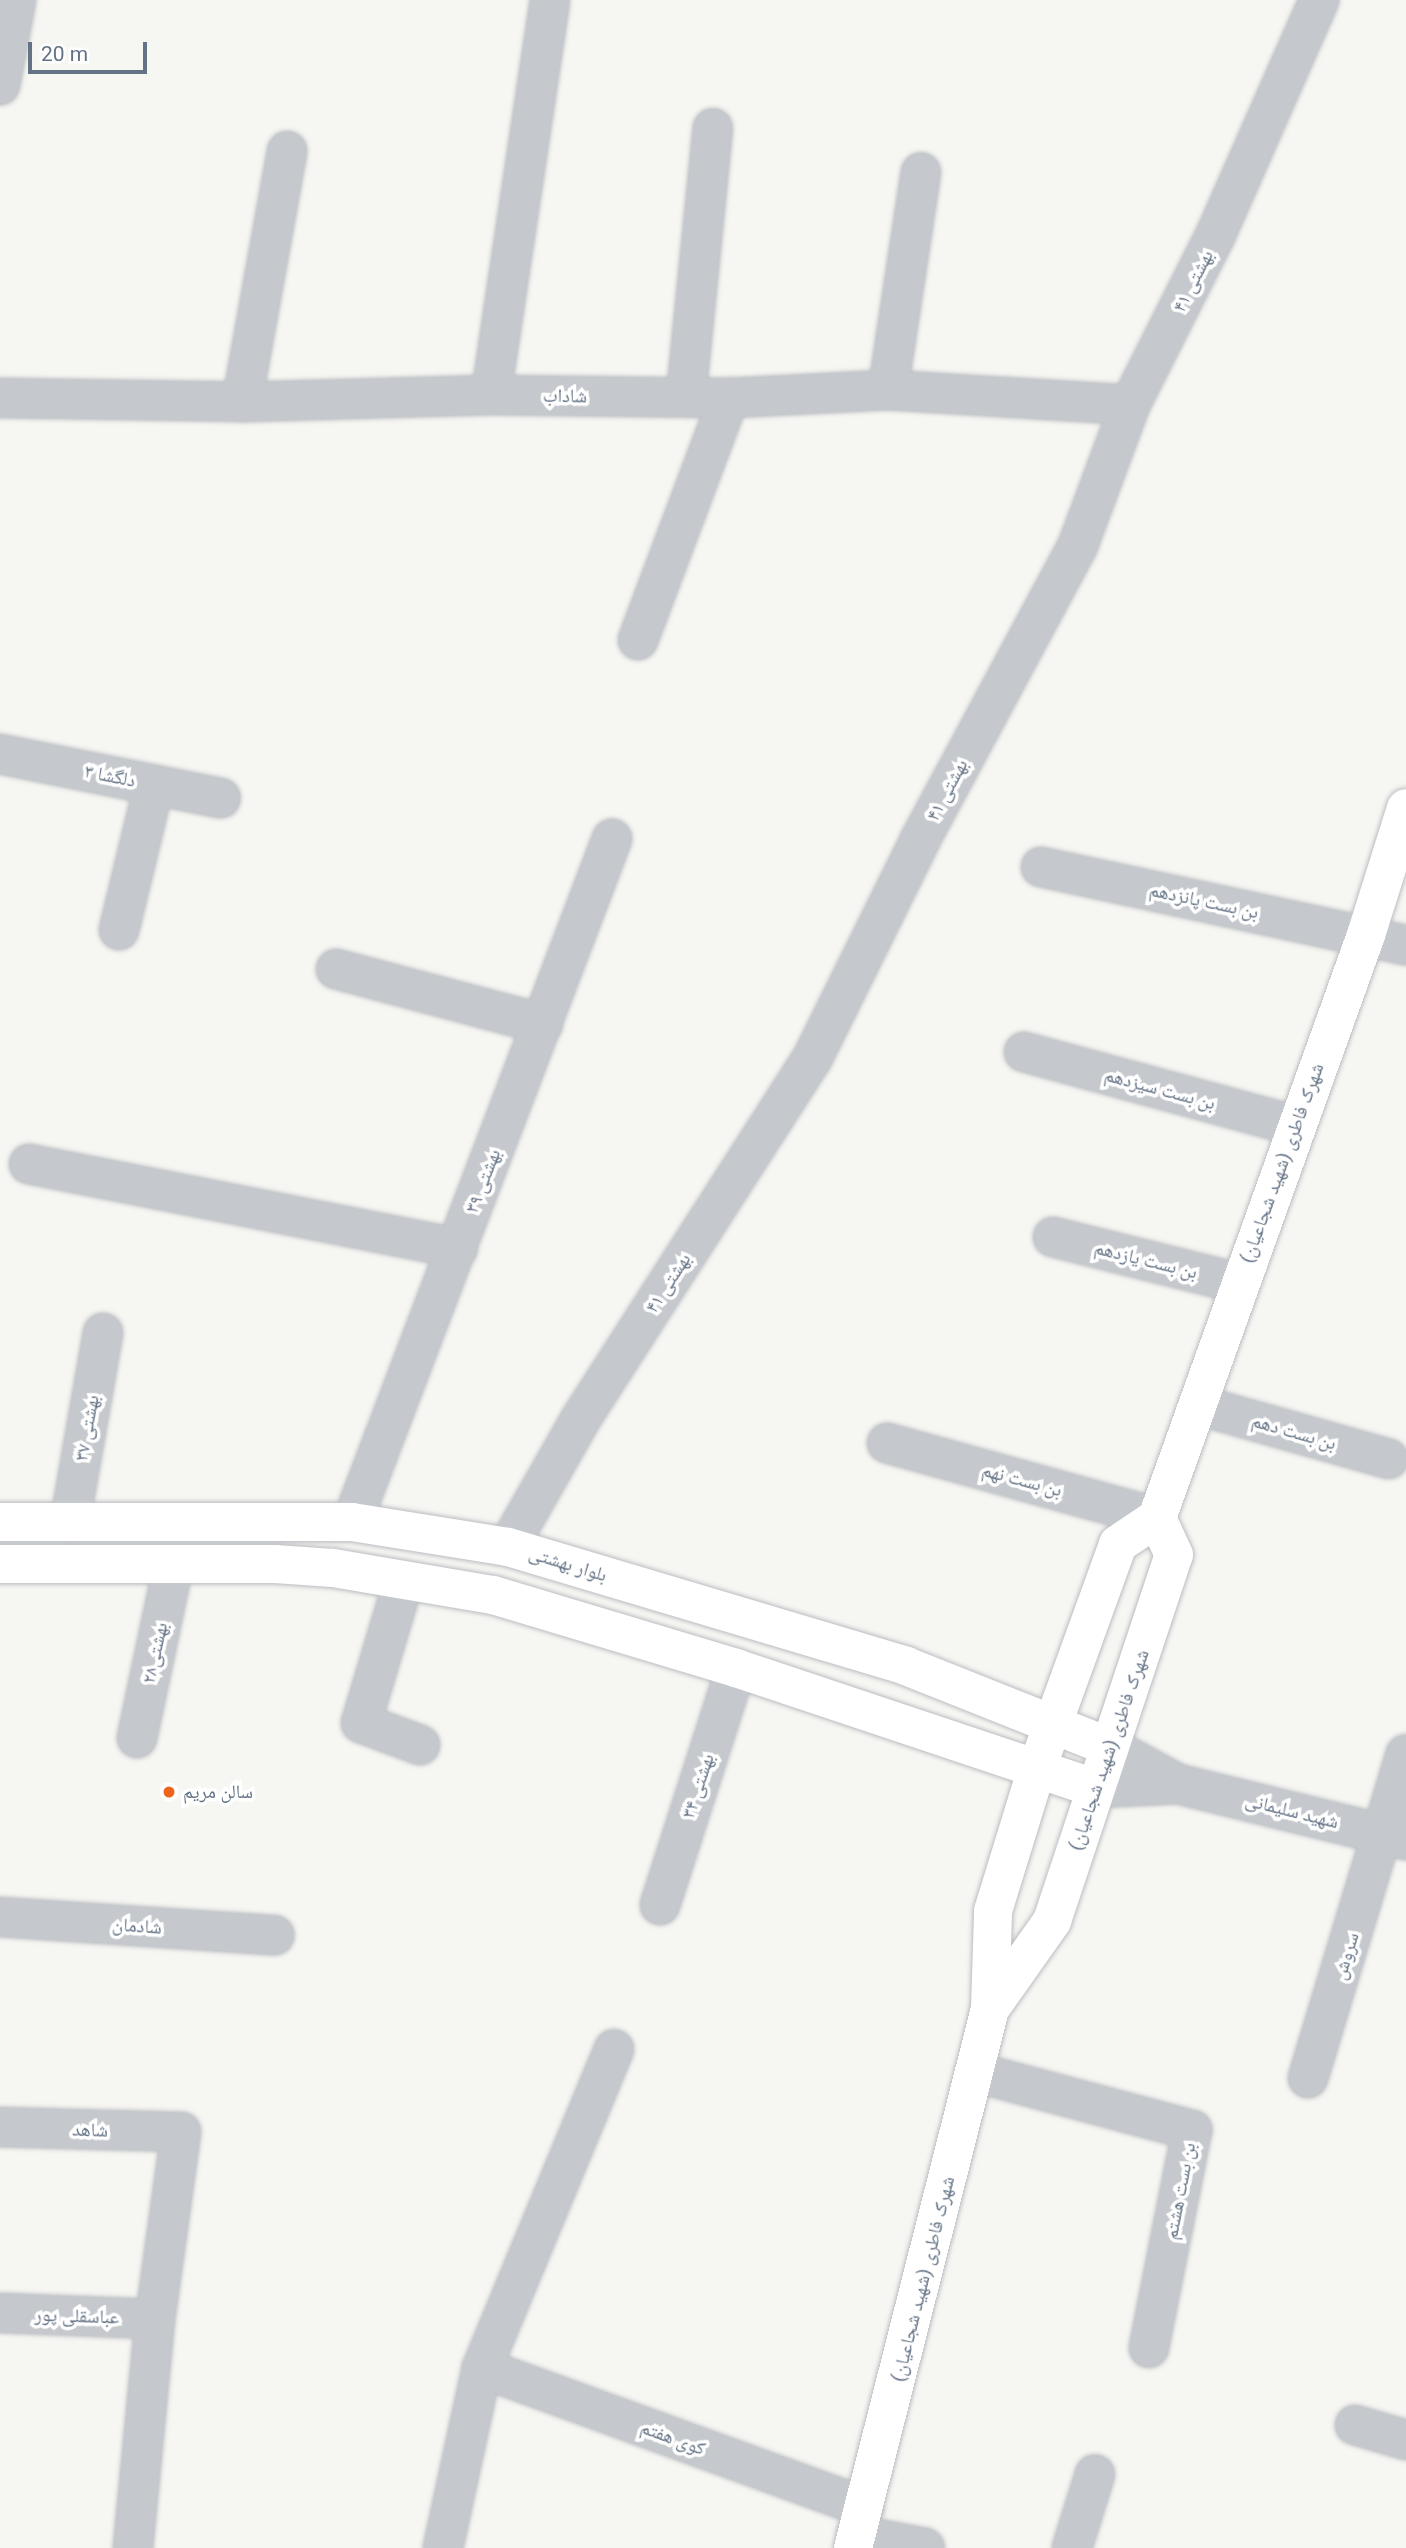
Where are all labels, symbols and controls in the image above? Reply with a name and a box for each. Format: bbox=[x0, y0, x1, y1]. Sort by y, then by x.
scale bar bbox=[32, 28, 150, 72]
text: 20 m bbox=[41, 42, 88, 66]
street label: بهشتی ۴۱ bbox=[1168, 246, 1218, 316]
street label: شاداب bbox=[543, 384, 587, 408]
street label: بهشتی ۴۱ bbox=[921, 755, 973, 825]
street label: دلگشا ۳ bbox=[83, 760, 137, 792]
street label: بن بست پانزدهم bbox=[1147, 878, 1261, 924]
street label: شهرک فاطری (شهید شجاعیان) bbox=[1235, 1060, 1329, 1266]
street label: بن بست سیزدهم bbox=[1102, 1063, 1218, 1115]
street label: بهشتی ۳۹ bbox=[460, 1146, 506, 1216]
street label: بن بست یازدهم bbox=[1092, 1236, 1200, 1284]
street label: بهشتی ۴۱ bbox=[640, 1249, 696, 1317]
street label: بهشتی ٣٧ bbox=[70, 1393, 104, 1463]
street label: بن بست دهم bbox=[1249, 1409, 1339, 1455]
street label: بن بست نهم bbox=[980, 1458, 1064, 1502]
street label: بلوار بهشتی bbox=[526, 1541, 610, 1587]
street label: بهشتی۲۸ bbox=[137, 1620, 173, 1686]
street label: شهرک فاطری (شهید شجاعیان) bbox=[1064, 1647, 1154, 1853]
street label: بهشتی ۳۴ bbox=[677, 1751, 719, 1821]
place label: سالن مریم bbox=[183, 1781, 253, 1803]
marker: سالن مریم bbox=[161, 1784, 177, 1800]
street label: شهید سلیمانی bbox=[1243, 1788, 1341, 1834]
street label: شادمان bbox=[111, 1913, 163, 1939]
street label: سروش bbox=[1328, 1930, 1364, 1982]
street label: شاهد bbox=[72, 2118, 108, 2142]
street label: بن بست هشتم bbox=[1159, 2141, 1201, 2241]
street label: شهرک فاطری (شهید شجاعیان) bbox=[886, 2174, 960, 2384]
street label: عباسقلی پور bbox=[34, 2303, 120, 2329]
street label: کوی هفتم bbox=[638, 2416, 708, 2460]

